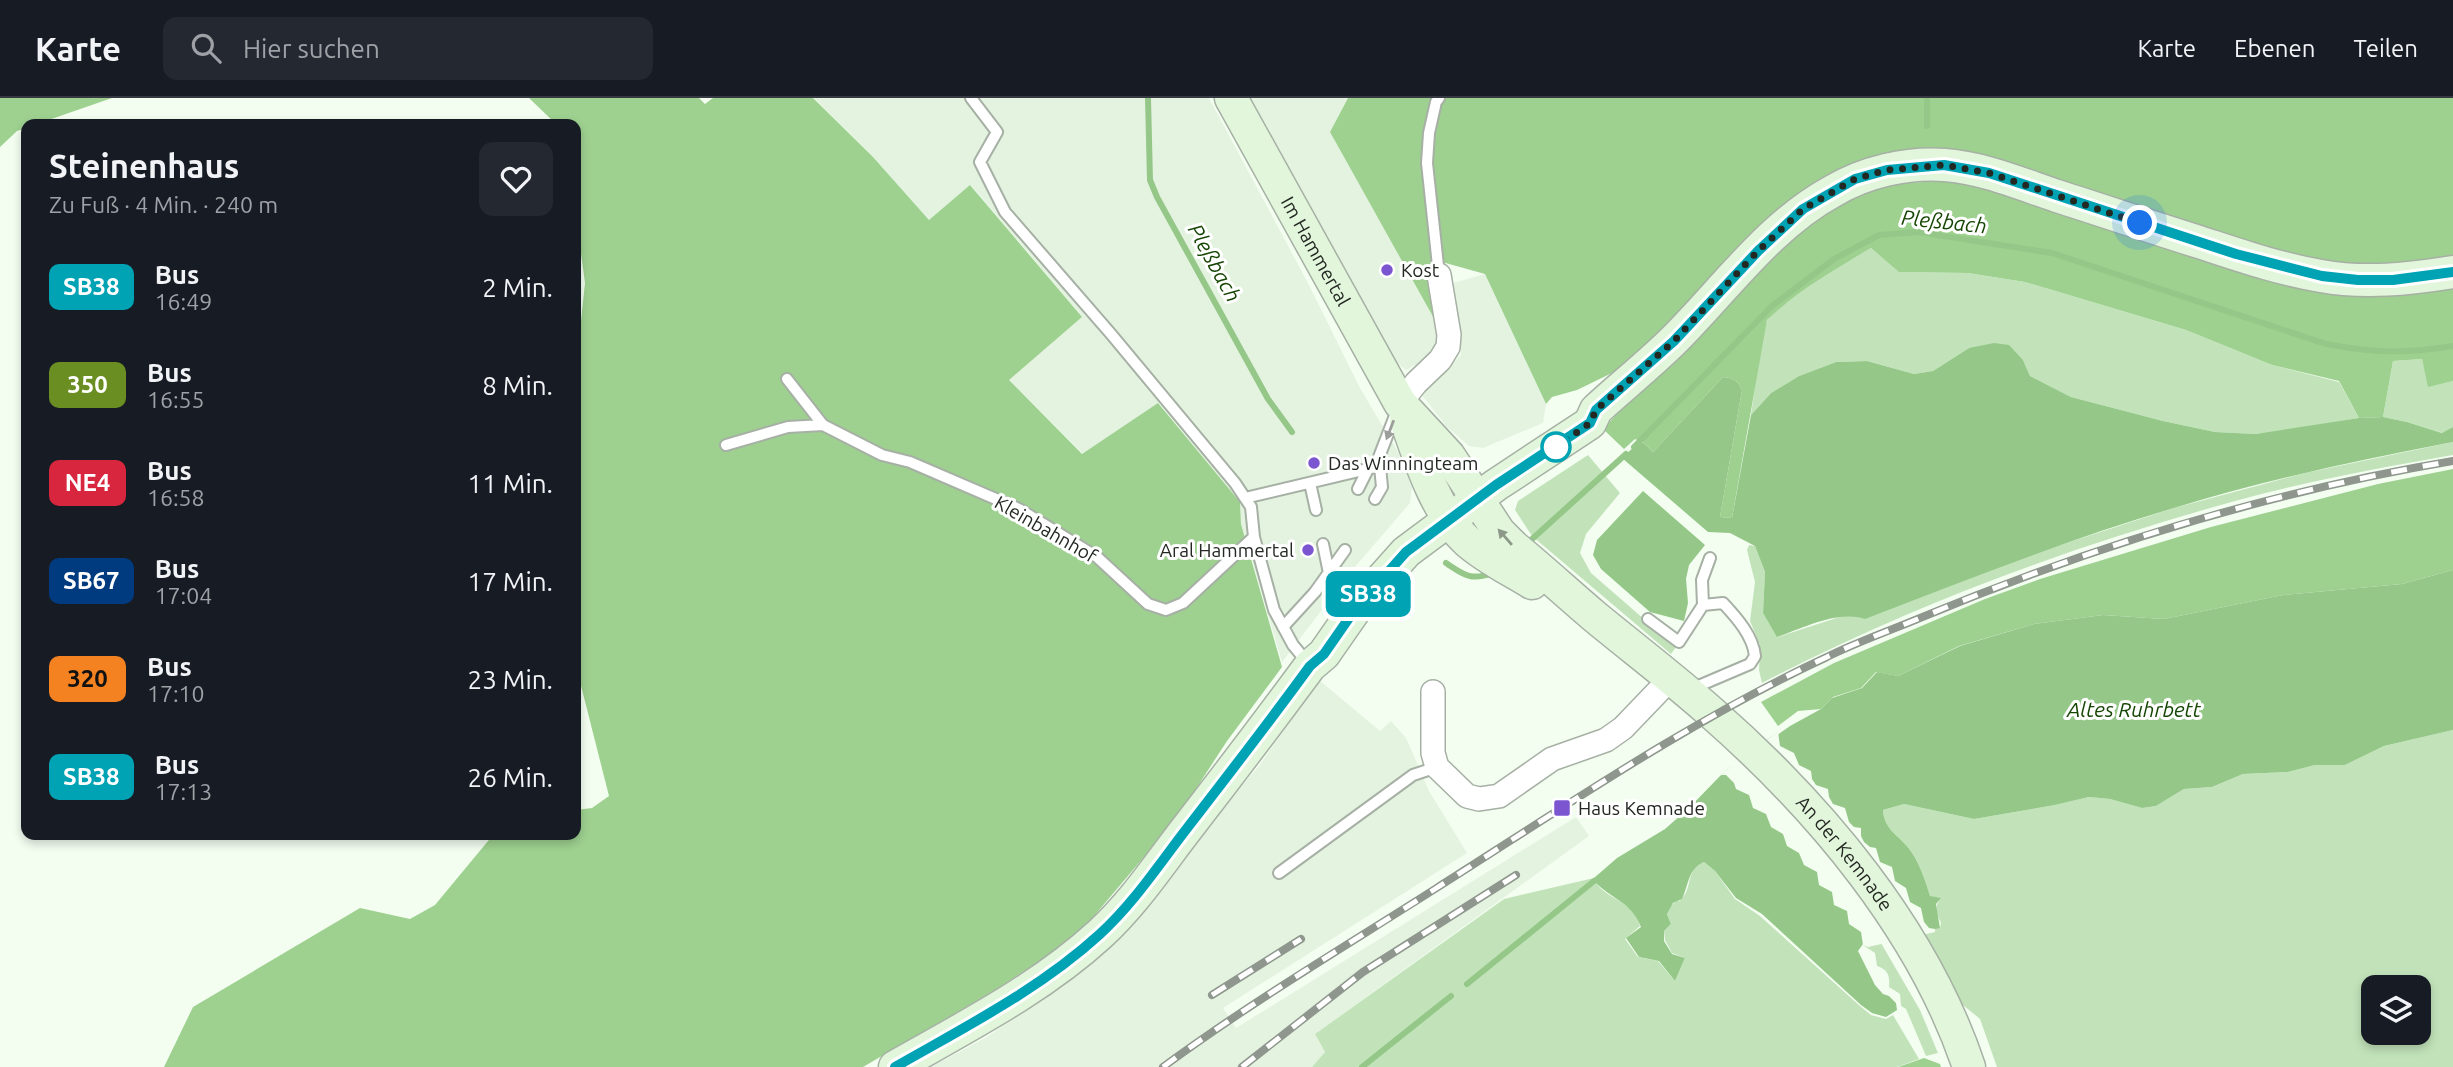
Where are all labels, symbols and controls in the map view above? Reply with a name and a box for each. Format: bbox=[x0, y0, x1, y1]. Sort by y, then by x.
search box bbox=[163, 17, 653, 80]
icon: search bbox=[187, 29, 225, 67]
text: Karte bbox=[35, 30, 121, 67]
text: Hier suchen bbox=[243, 34, 380, 63]
text: Karte bbox=[2137, 35, 2196, 62]
text: Ebenen bbox=[2234, 35, 2315, 62]
text: Teilen bbox=[2353, 35, 2418, 62]
button: heart bbox=[479, 142, 553, 216]
text: Steinenhaus bbox=[49, 147, 239, 184]
text: Zu Fuß · 4 Min. · 240 m bbox=[49, 192, 278, 217]
street label: Im Hammertal bbox=[1277, 193, 1355, 310]
water label: Pleßbach bbox=[1900, 205, 1988, 237]
your location bbox=[2122, 205, 2157, 240]
water label: Pleßbach bbox=[1184, 219, 1246, 306]
place label: Kost bbox=[1401, 259, 1440, 281]
text: Bus bbox=[155, 260, 199, 289]
marker: Kost bbox=[1379, 262, 1395, 278]
text: SB38 bbox=[63, 273, 120, 300]
text: 2 Min. bbox=[482, 273, 553, 302]
text: 16:49 bbox=[155, 289, 212, 314]
text: Bus bbox=[147, 358, 192, 387]
text: 350 bbox=[67, 371, 108, 398]
text: 8 Min. bbox=[482, 371, 553, 400]
text: 16:55 bbox=[147, 387, 205, 412]
one-way arrow bbox=[1384, 420, 1395, 441]
unlabelled marker bbox=[1541, 432, 1571, 462]
place label: Das Winningteam bbox=[1328, 452, 1479, 474]
marker: Das Winningteam bbox=[1306, 455, 1322, 471]
text: Bus bbox=[147, 456, 192, 485]
text: NE4 bbox=[65, 469, 110, 496]
text: 11 Min. bbox=[468, 469, 553, 498]
text: 16:58 bbox=[147, 485, 205, 510]
street label: Kleinbahnhof bbox=[991, 491, 1102, 567]
one-way arrow bbox=[1498, 528, 1513, 545]
place label: Aral Hammertal bbox=[1160, 539, 1294, 561]
marker: Aral Hammertal bbox=[1300, 542, 1316, 558]
text: Bus bbox=[155, 554, 199, 583]
text: SB67 bbox=[63, 567, 120, 594]
text: 17 Min. bbox=[468, 567, 553, 596]
line badge: SB38 bbox=[1319, 571, 1417, 617]
text: SB38 bbox=[1340, 580, 1396, 607]
text: 17:04 bbox=[155, 583, 212, 608]
text: Bus bbox=[147, 652, 192, 681]
text: 320 bbox=[67, 665, 108, 692]
text: 23 Min. bbox=[468, 665, 553, 694]
text: 17:10 bbox=[147, 681, 205, 706]
water label: Altes Ruhrbett bbox=[2066, 697, 2202, 721]
text: Bus bbox=[155, 750, 199, 779]
text: SB38 bbox=[63, 763, 120, 790]
text: 26 Min. bbox=[468, 763, 553, 792]
text: 17:13 bbox=[155, 779, 212, 804]
street label: An der Kemnade bbox=[1792, 791, 1898, 915]
place label: Haus Kemnade bbox=[1578, 797, 1705, 819]
marker: Haus Kemnade bbox=[1552, 798, 1572, 818]
map controls bbox=[2361, 975, 2431, 1045]
button: layers bbox=[2361, 975, 2431, 1045]

